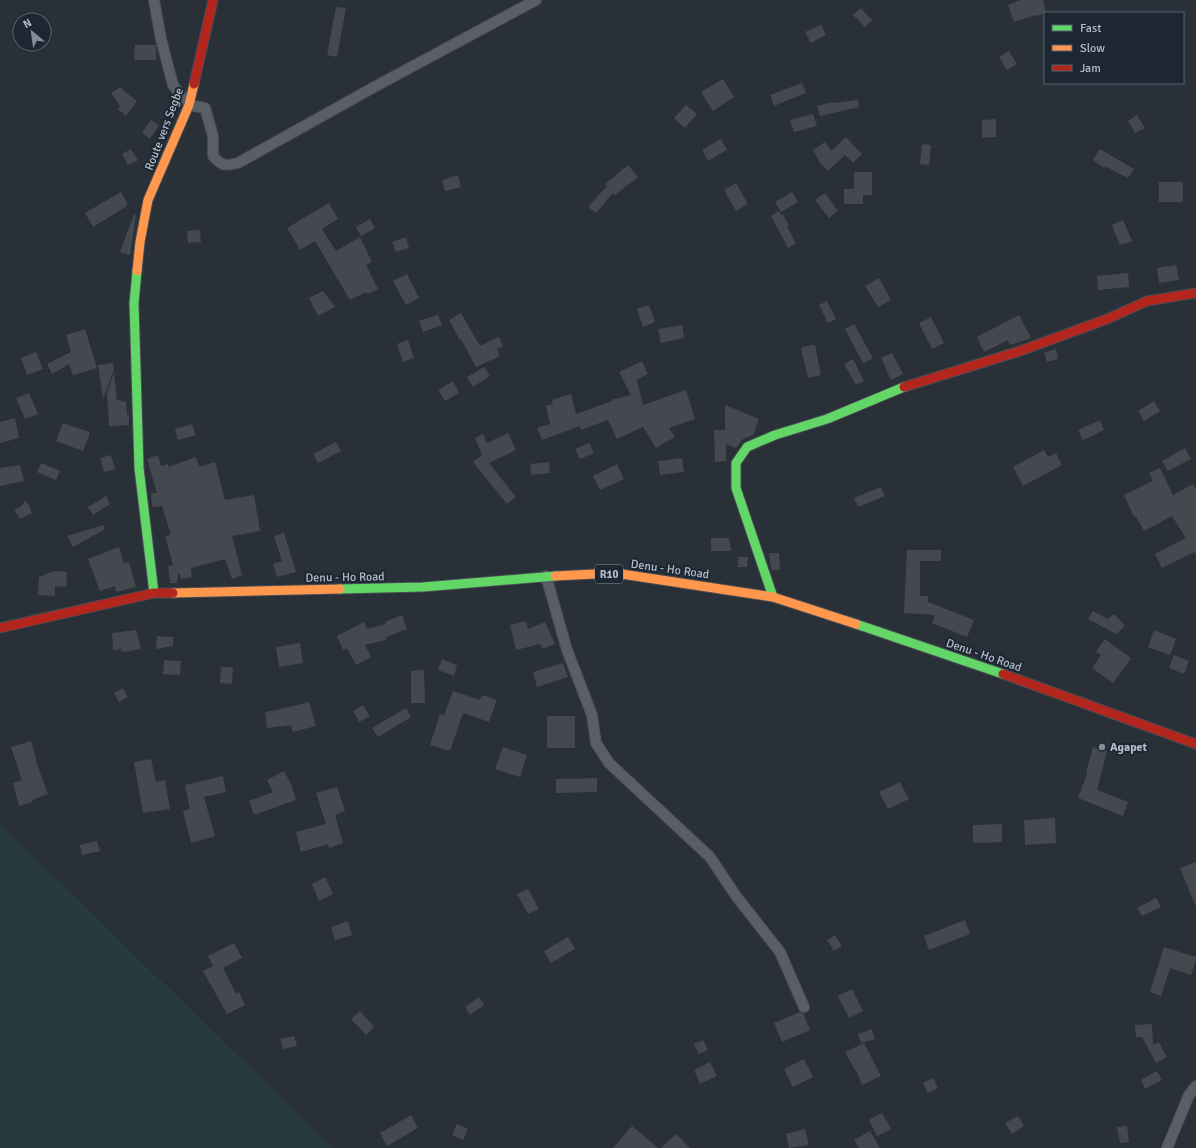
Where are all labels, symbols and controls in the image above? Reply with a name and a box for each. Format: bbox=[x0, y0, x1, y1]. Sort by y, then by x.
north arrow bbox=[12, 12, 52, 52]
legend bbox=[1044, 12, 1184, 84]
text: N bbox=[21, 16, 34, 31]
text: Fast bbox=[1080, 21, 1101, 36]
text: Slow bbox=[1080, 41, 1105, 56]
text: Jam bbox=[1080, 61, 1101, 76]
street label: Route vers Segbe bbox=[142, 86, 187, 173]
street label: Denu - Ho Road bbox=[630, 557, 710, 582]
road number: R10 bbox=[595, 565, 623, 583]
street label: Denu - Ho Road bbox=[305, 569, 385, 586]
street label: Denu - Ho Road bbox=[944, 636, 1024, 675]
place label: Agapet bbox=[1110, 740, 1148, 755]
marker: Agapet bbox=[1097, 742, 1107, 752]

